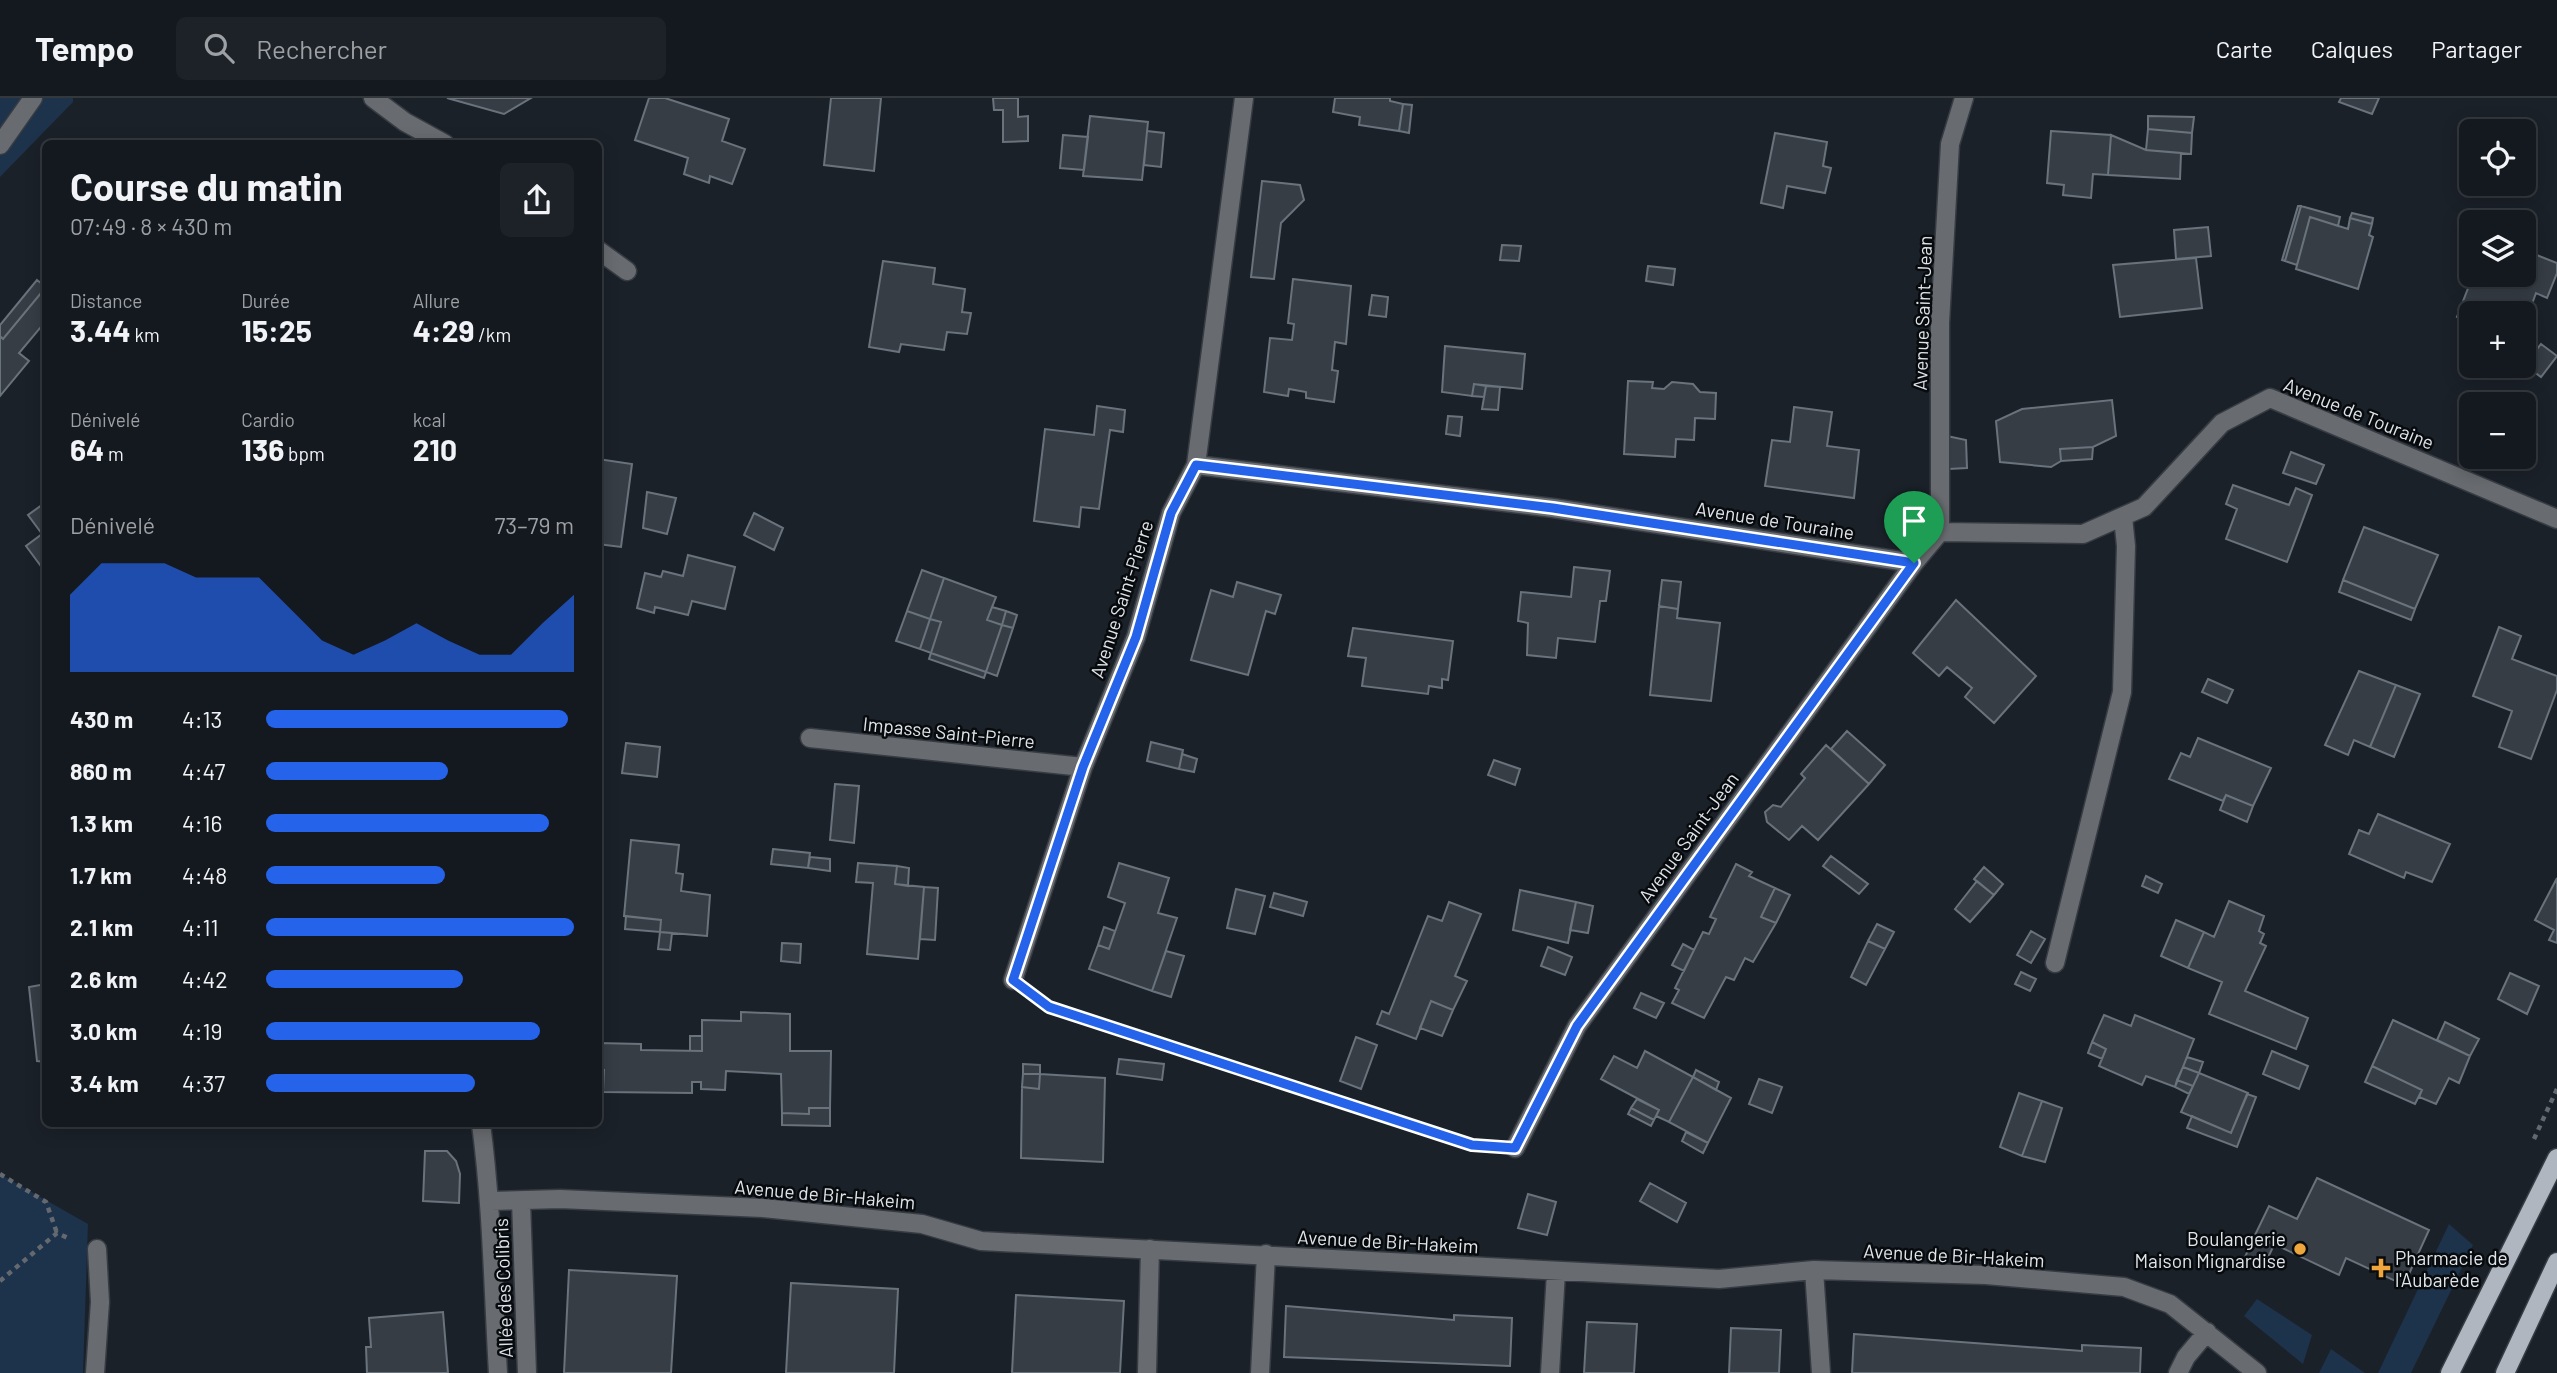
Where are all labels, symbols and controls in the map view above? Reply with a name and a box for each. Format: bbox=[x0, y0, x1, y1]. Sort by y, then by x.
search box bbox=[176, 17, 666, 80]
text: Tempo bbox=[35, 28, 134, 68]
icon: search bbox=[200, 29, 238, 67]
text: Rechercher bbox=[256, 33, 387, 64]
text: Carte bbox=[2216, 34, 2273, 63]
text: Calques bbox=[2311, 34, 2393, 63]
text: Partager bbox=[2431, 34, 2522, 63]
map controls bbox=[2459, 119, 2536, 469]
button: locate bbox=[2459, 119, 2536, 196]
text: Course du matin bbox=[70, 163, 343, 209]
button: share bbox=[500, 163, 574, 237]
button: layers bbox=[2459, 210, 2536, 287]
text: 07:49 · 8 × 430 m bbox=[70, 212, 232, 240]
street label: Avenue Saint-Jean bbox=[1908, 235, 1936, 391]
text: Distance bbox=[70, 289, 142, 312]
text: Durée bbox=[241, 289, 290, 312]
text: Allure bbox=[413, 289, 460, 312]
button: + bbox=[2459, 301, 2536, 378]
text: 3.44 bbox=[70, 312, 131, 348]
text: 15:25 bbox=[241, 312, 312, 348]
text: 4:29 bbox=[413, 312, 474, 348]
text: km bbox=[131, 323, 160, 346]
text: /km bbox=[474, 323, 511, 346]
street label: Avenue de Touraine bbox=[2280, 372, 2438, 454]
button: − bbox=[2459, 392, 2536, 469]
text: Dénivelé bbox=[70, 408, 140, 431]
text: Cardio bbox=[241, 408, 295, 431]
text: kcal bbox=[413, 408, 446, 431]
text: 64 bbox=[70, 431, 104, 467]
text: 136 bbox=[241, 431, 284, 467]
text: 210 bbox=[413, 431, 457, 467]
text: m bbox=[104, 442, 124, 465]
text: bpm bbox=[284, 442, 325, 465]
pin bbox=[1884, 491, 1944, 563]
street label: Avenue de Touraine bbox=[1694, 496, 1856, 544]
icon: arrive bbox=[1895, 502, 1933, 540]
text: Dénivelé bbox=[70, 511, 155, 539]
text: 73–79 m bbox=[494, 511, 574, 539]
street label: Avenue Saint-Pierre bbox=[1085, 517, 1157, 681]
text: 430 m bbox=[70, 705, 133, 733]
text: 4:13 bbox=[182, 705, 222, 733]
street label: Impasse Saint-Pierre bbox=[862, 712, 1036, 752]
text: 860 m bbox=[70, 757, 132, 785]
text: 4:47 bbox=[182, 757, 225, 785]
street label: Avenue Saint-Jean bbox=[1633, 767, 1743, 907]
text: 1.3 km bbox=[70, 809, 133, 837]
text: 4:16 bbox=[182, 809, 222, 837]
text: 1.7 km bbox=[70, 861, 132, 889]
text: 4:48 bbox=[182, 861, 227, 889]
text: 2.1 km bbox=[70, 913, 133, 941]
text: 4:11 bbox=[182, 913, 219, 941]
text: 2.6 km bbox=[70, 965, 138, 993]
text: 4:42 bbox=[182, 965, 227, 993]
text: 3.0 km bbox=[70, 1017, 137, 1045]
text: 4:19 bbox=[182, 1017, 223, 1045]
text: 3.4 km bbox=[70, 1069, 139, 1097]
text: 4:37 bbox=[182, 1069, 225, 1097]
street label: Avenue de Bir-Hakeim bbox=[734, 1175, 916, 1213]
street label: Allée des Colibris bbox=[489, 1218, 517, 1358]
street label: Avenue de Bir-Hakeim bbox=[1297, 1225, 1479, 1257]
place label: Boulangerie Maison Mignardise bbox=[2134, 1227, 2286, 1272]
street label: Avenue de Bir-Hakeim bbox=[1863, 1239, 2045, 1271]
marker: Boulangerie Maison Mignardise bbox=[2292, 1241, 2308, 1257]
place label: Pharmacie de l'Aubarède bbox=[2395, 1246, 2508, 1291]
marker: Pharmacie de l'Aubarède bbox=[2373, 1260, 2389, 1276]

